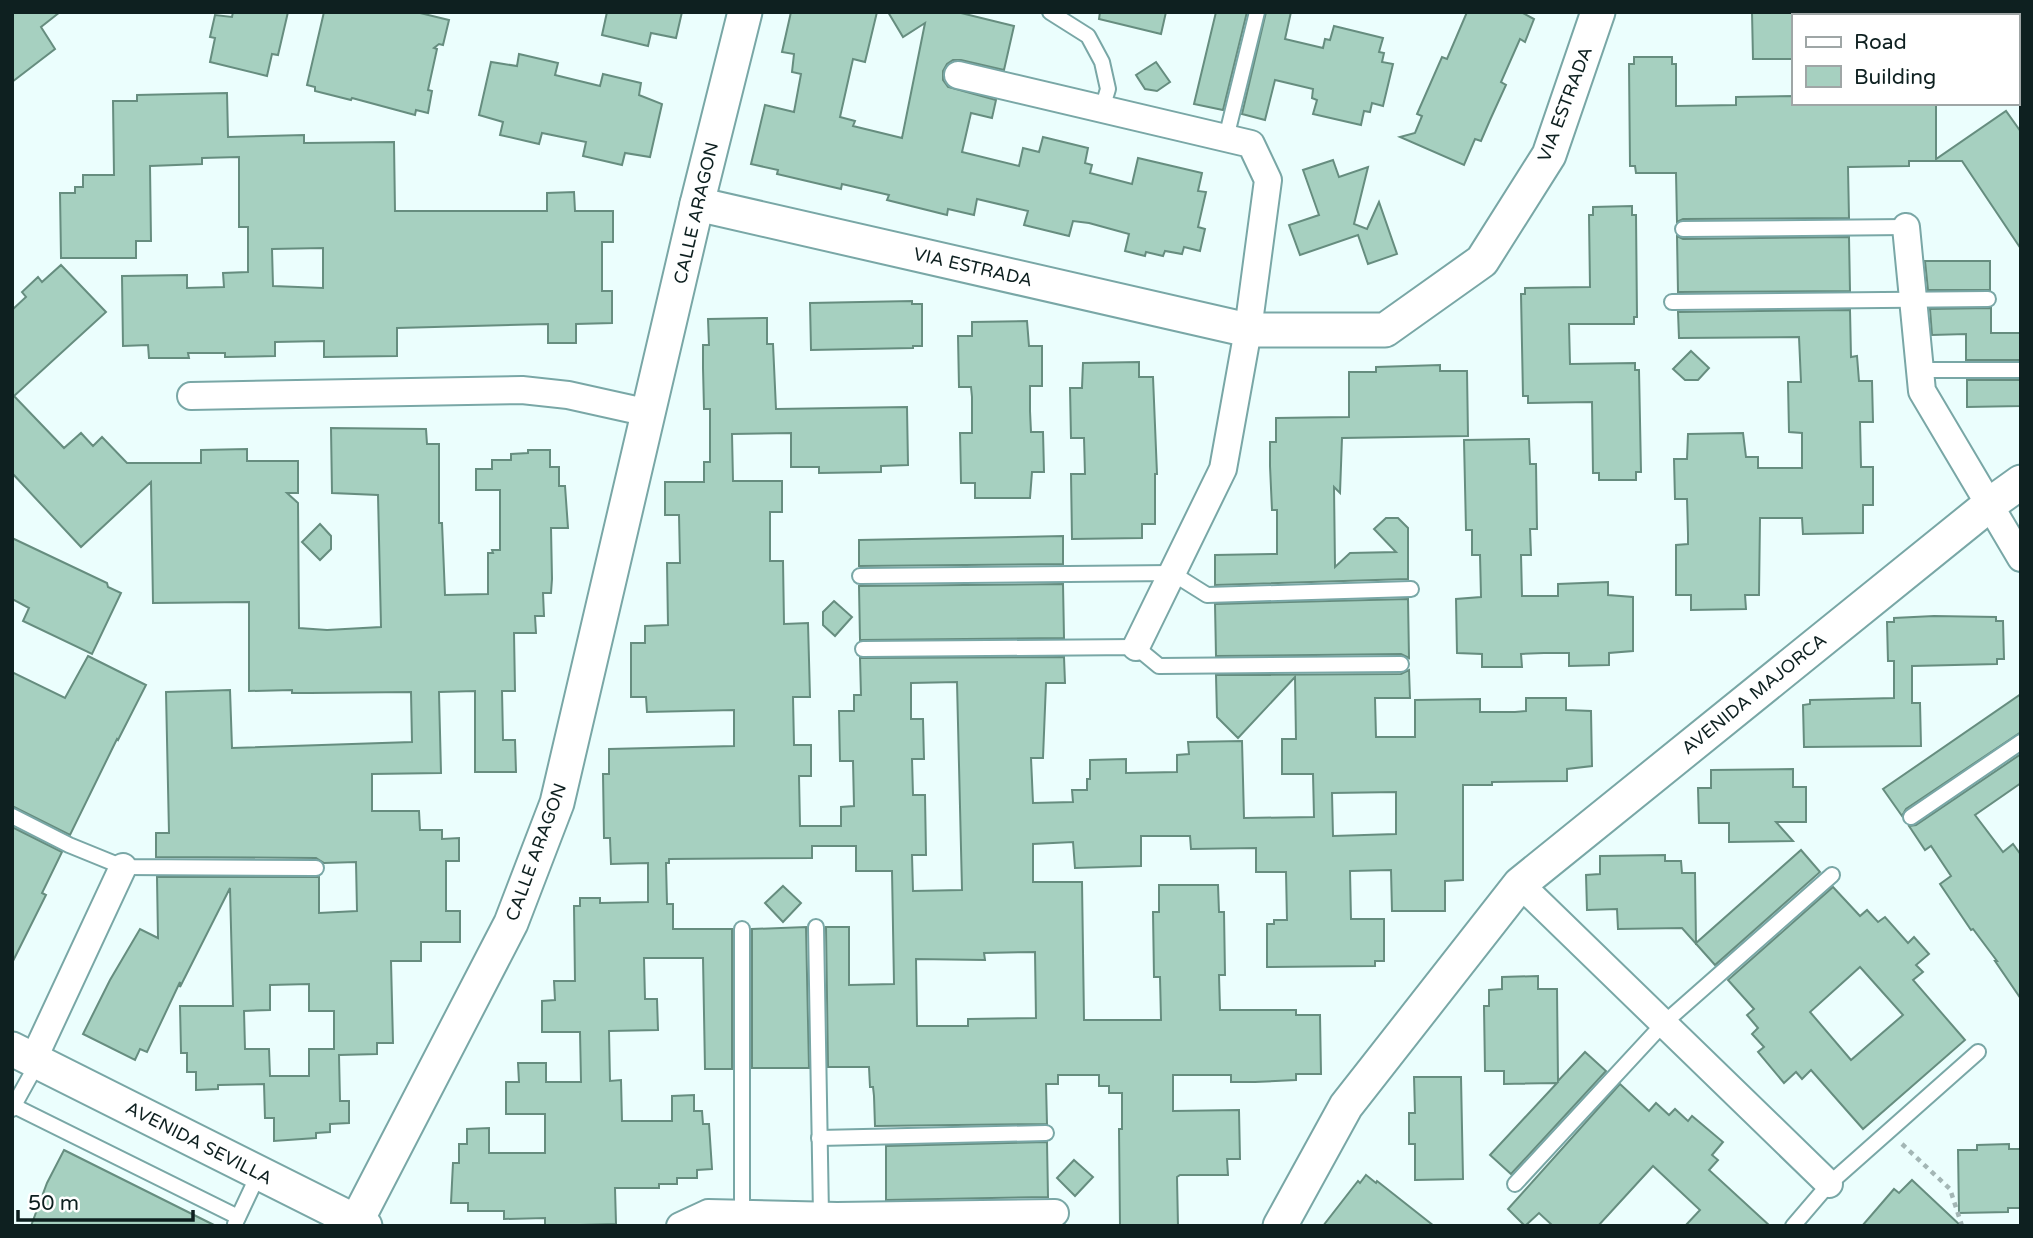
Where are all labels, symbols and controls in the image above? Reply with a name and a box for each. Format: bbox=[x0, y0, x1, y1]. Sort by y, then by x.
legend bbox=[1792, 14, 2019, 105]
text: Road bbox=[1854, 30, 1907, 55]
street label: VIA ESTRADA bbox=[1533, 43, 1597, 165]
text: Building bbox=[1854, 65, 1936, 90]
street label: CALLE ARAGON bbox=[669, 140, 723, 286]
street label: VIA ESTRADA bbox=[911, 243, 1035, 291]
street label: AVENIDA MAJORCA bbox=[1677, 629, 1831, 759]
street label: CALLE ARAGON bbox=[501, 780, 571, 924]
street label: AVENIDA SEVILLA bbox=[122, 1097, 276, 1189]
scale bar bbox=[18, 1178, 192, 1222]
text: 50 m bbox=[28, 1191, 79, 1216]

